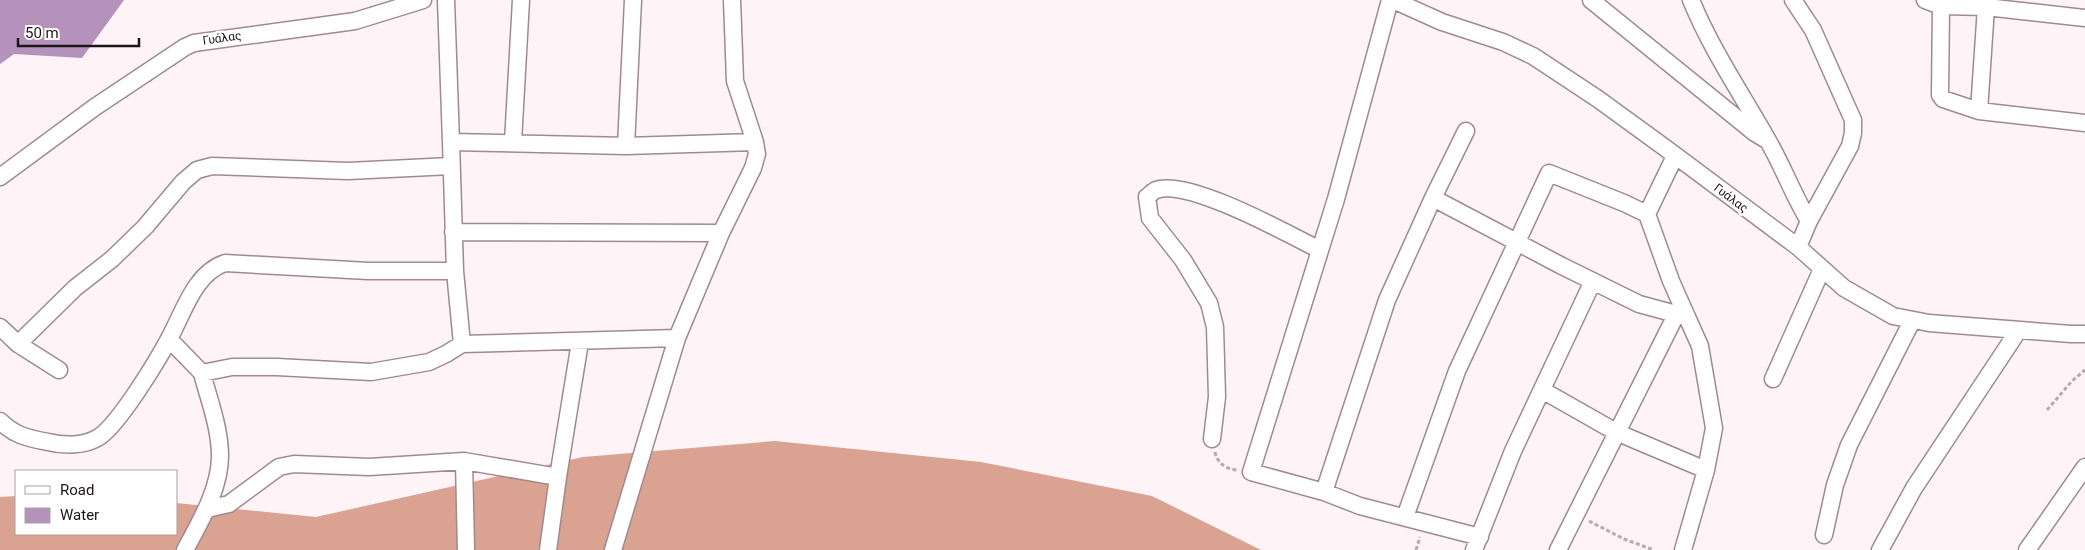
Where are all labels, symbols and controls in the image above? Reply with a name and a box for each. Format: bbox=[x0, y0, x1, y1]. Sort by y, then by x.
scale bar bbox=[18, 15, 139, 47]
text: 50 m bbox=[25, 24, 59, 42]
street label: Γυάλας bbox=[202, 28, 242, 48]
street label: Γυάλας bbox=[1711, 181, 1751, 215]
legend bbox=[15, 470, 178, 535]
text: Road bbox=[60, 481, 94, 499]
text: Water bbox=[60, 506, 99, 524]

